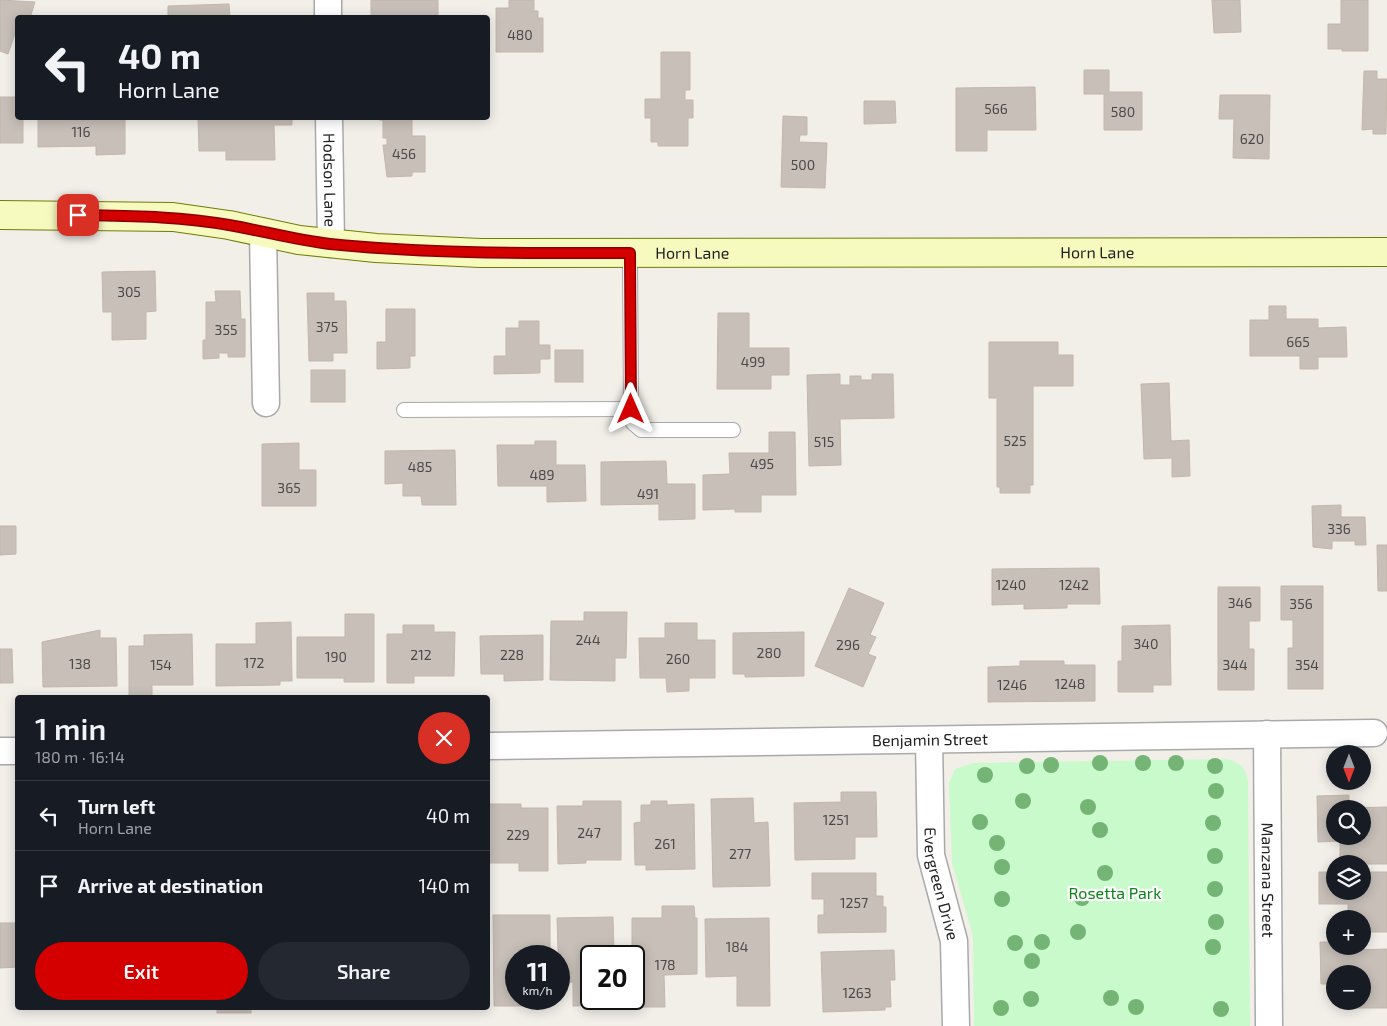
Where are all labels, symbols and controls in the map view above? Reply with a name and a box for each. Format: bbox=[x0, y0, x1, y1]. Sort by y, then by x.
house number: 480 bbox=[507, 26, 533, 43]
text: 40 m bbox=[118, 34, 201, 76]
icon: left bbox=[35, 35, 100, 100]
text: Horn Lane bbox=[118, 76, 220, 102]
house number: 566 bbox=[984, 100, 1008, 117]
house number: 580 bbox=[1111, 103, 1135, 120]
house number: 116 bbox=[71, 123, 91, 140]
house number: 620 bbox=[1240, 130, 1264, 147]
street label: Hodson Lane bbox=[320, 133, 341, 227]
house number: 456 bbox=[392, 145, 416, 162]
house number: 500 bbox=[791, 156, 815, 173]
pin bbox=[57, 194, 99, 236]
icon: arrive bbox=[64, 201, 92, 229]
street label: Horn Lane bbox=[1060, 242, 1134, 261]
street label: Horn Lane bbox=[655, 243, 729, 262]
house number: 305 bbox=[117, 283, 141, 300]
house number: 375 bbox=[316, 318, 338, 335]
house number: 355 bbox=[215, 321, 237, 338]
house number: 665 bbox=[1286, 333, 1310, 350]
house number: 499 bbox=[741, 353, 765, 370]
position arrow bbox=[604, 382, 656, 434]
house number: 525 bbox=[1004, 432, 1026, 449]
house number: 515 bbox=[814, 433, 834, 450]
house number: 495 bbox=[750, 455, 774, 472]
house number: 485 bbox=[408, 458, 432, 475]
house number: 489 bbox=[529, 466, 555, 483]
house number: 365 bbox=[277, 479, 301, 496]
house number: 491 bbox=[637, 485, 659, 502]
house number: 336 bbox=[1327, 520, 1351, 537]
house number: 1240 bbox=[996, 576, 1026, 593]
house number: 1242 bbox=[1059, 576, 1089, 593]
house number: 346 bbox=[1228, 594, 1252, 611]
house number: 356 bbox=[1289, 595, 1313, 612]
house number: 244 bbox=[575, 631, 601, 648]
house number: 340 bbox=[1134, 635, 1158, 652]
house number: 296 bbox=[836, 636, 860, 653]
house number: 280 bbox=[757, 644, 781, 661]
house number: 212 bbox=[410, 646, 432, 663]
house number: 228 bbox=[500, 646, 524, 663]
house number: 190 bbox=[325, 648, 347, 665]
house number: 260 bbox=[666, 650, 690, 667]
house number: 172 bbox=[244, 654, 264, 671]
house number: 138 bbox=[69, 655, 91, 672]
house number: 154 bbox=[150, 656, 172, 673]
house number: 344 bbox=[1222, 656, 1248, 673]
house number: 354 bbox=[1295, 656, 1319, 673]
house number: 1248 bbox=[1055, 675, 1085, 692]
house number: 1246 bbox=[997, 676, 1027, 693]
text: 1 min bbox=[35, 710, 106, 746]
button: close bbox=[418, 712, 470, 764]
street label: Benjamin Street bbox=[872, 729, 988, 750]
north arrow bbox=[1326, 745, 1371, 790]
map controls bbox=[1326, 745, 1371, 1010]
text: 180 m · 16:14 bbox=[35, 747, 125, 766]
text: Turn left bbox=[78, 795, 155, 818]
button: search bbox=[1326, 800, 1371, 845]
icon: left bbox=[35, 802, 63, 830]
text: 40 m bbox=[426, 804, 470, 827]
house number: 1251 bbox=[823, 811, 849, 828]
text: Horn Lane bbox=[78, 818, 152, 837]
street label: Manzana Street bbox=[1259, 822, 1278, 938]
house number: 247 bbox=[577, 824, 601, 841]
house number: 229 bbox=[506, 826, 530, 843]
street label: Evergreen Drive bbox=[922, 827, 963, 942]
house number: 261 bbox=[654, 835, 676, 852]
house number: 277 bbox=[729, 845, 751, 862]
button: layers bbox=[1326, 855, 1371, 900]
icon: arrive bbox=[35, 872, 63, 900]
text: Arrive at destination bbox=[78, 874, 263, 897]
text: 140 m bbox=[418, 874, 470, 897]
park label: Rosetta Park bbox=[1069, 883, 1161, 902]
house number: 1257 bbox=[840, 894, 868, 911]
button: + bbox=[1326, 910, 1371, 955]
house number: 184 bbox=[726, 938, 748, 955]
button: Exit bbox=[35, 942, 248, 1000]
button: Share bbox=[258, 942, 470, 1000]
speed limit sign: 20 bbox=[580, 945, 645, 1010]
text: 11 bbox=[527, 956, 548, 986]
house number: 178 bbox=[654, 956, 676, 973]
button: − bbox=[1326, 965, 1371, 1010]
text: km/h bbox=[523, 983, 552, 997]
house number: 1263 bbox=[842, 984, 872, 1001]

